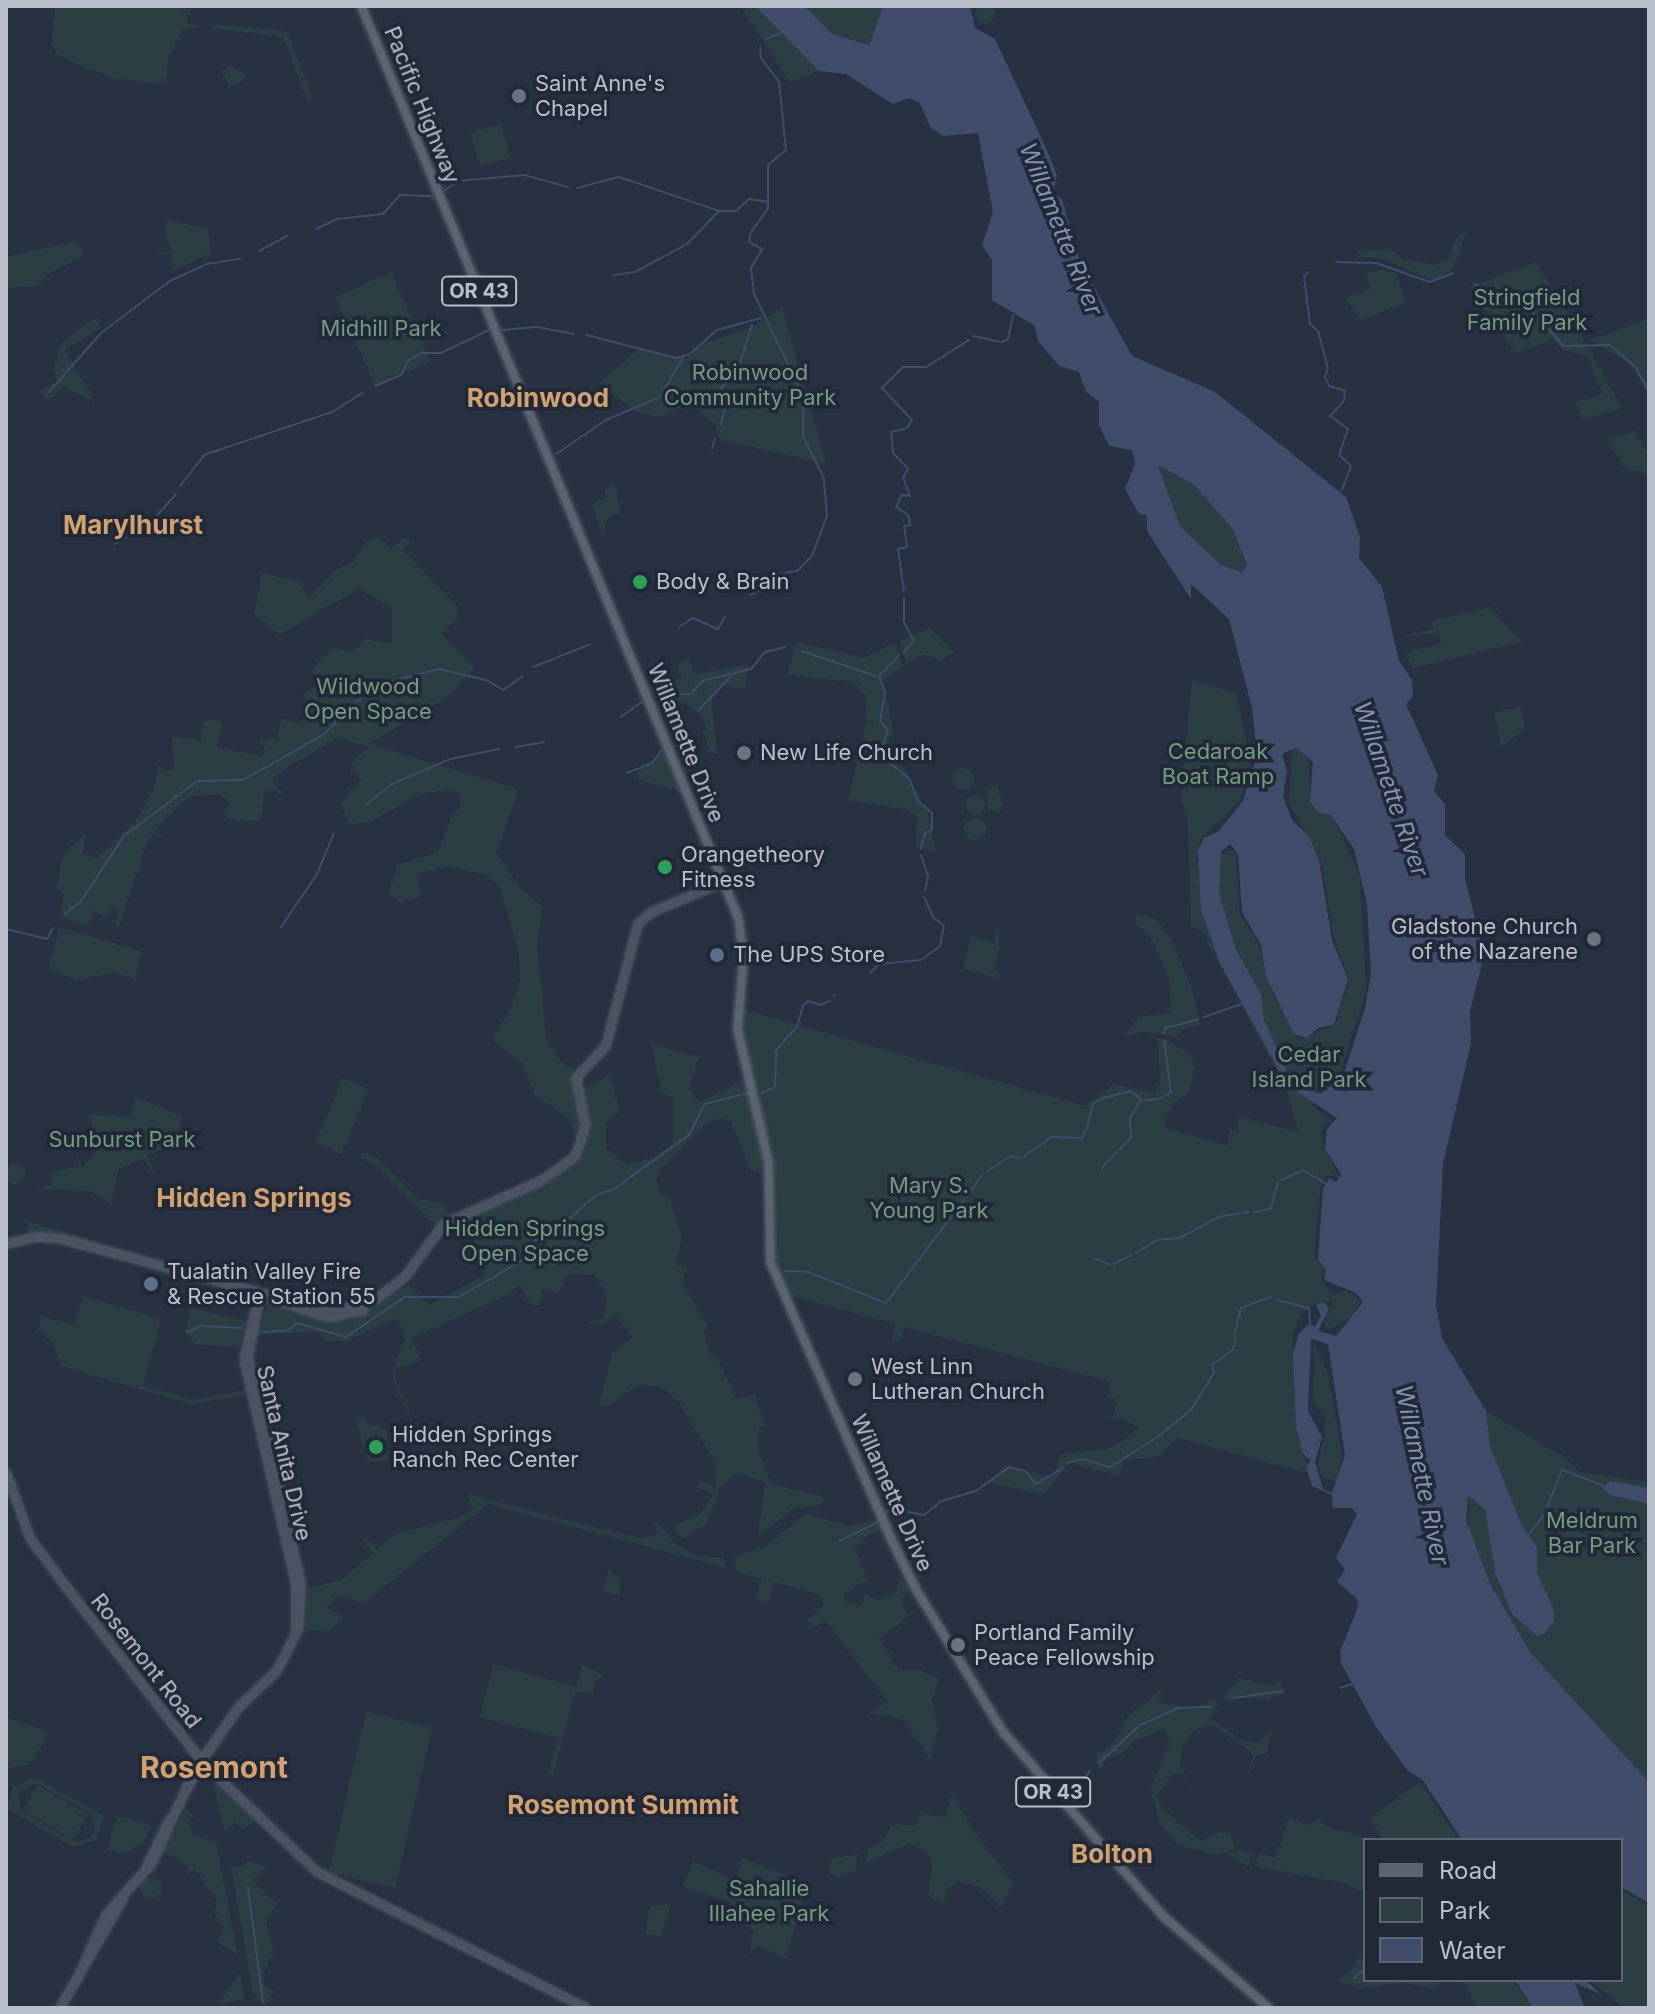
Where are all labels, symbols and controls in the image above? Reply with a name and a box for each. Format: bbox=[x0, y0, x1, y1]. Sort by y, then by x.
street label: Pacific Highway bbox=[378, 23, 466, 187]
place label: Saint Anne's Chapel bbox=[535, 70, 665, 122]
marker: Saint Anne's Chapel bbox=[510, 87, 528, 105]
water label: Willamette River bbox=[1013, 139, 1109, 319]
road number: OR 43 bbox=[441, 275, 517, 307]
park label: Stringfield Family Park bbox=[1467, 284, 1587, 336]
park label: Midhill Park bbox=[321, 316, 441, 342]
park label: Robinwood Community Park bbox=[664, 359, 836, 410]
district label: Robinwood bbox=[467, 382, 609, 414]
district label: Marylhurst bbox=[63, 509, 203, 541]
place label: Body & Brain bbox=[656, 569, 789, 595]
marker: Body & Brain bbox=[631, 573, 649, 591]
street label: Willamette Drive bbox=[642, 660, 730, 826]
park label: Wildwood Open Space bbox=[304, 673, 432, 724]
water label: Willamette River bbox=[1348, 698, 1434, 880]
park label: Cedaroak Boat Ramp bbox=[1162, 738, 1274, 790]
place label: New Life Church bbox=[760, 740, 933, 766]
marker: New Life Church bbox=[735, 744, 753, 762]
place label: Orangetheory Fitness bbox=[681, 841, 825, 892]
marker: Orangetheory Fitness bbox=[656, 858, 674, 876]
place label: Gladstone Church of the Nazarene bbox=[1391, 913, 1578, 964]
marker: Gladstone Church of the Nazarene bbox=[1585, 930, 1603, 948]
place label: The UPS Store bbox=[733, 942, 885, 968]
marker: The UPS Store bbox=[708, 946, 726, 964]
park label: Cedar Island Park bbox=[1252, 1041, 1366, 1092]
park label: Sunburst Park bbox=[49, 1127, 195, 1153]
park label: Mary S. Young Park bbox=[869, 1172, 989, 1224]
district label: Hidden Springs bbox=[156, 1182, 352, 1214]
park label: Hidden Springs Open Space bbox=[445, 1215, 605, 1266]
place label: Tualatin Valley Fire & Rescue Station 55 bbox=[167, 1258, 376, 1310]
marker: Tualatin Valley Fire & Rescue Station 55 bbox=[142, 1275, 160, 1293]
place label: West Linn Lutheran Church bbox=[871, 1353, 1045, 1404]
street label: Santa Anita Drive bbox=[251, 1363, 317, 1543]
marker: West Linn Lutheran Church bbox=[846, 1370, 864, 1388]
water label: Willamette River bbox=[1389, 1382, 1455, 1568]
street label: Willamette Drive bbox=[845, 1410, 939, 1576]
place label: Hidden Springs Ranch Rec Center bbox=[392, 1421, 579, 1472]
marker: Hidden Springs Ranch Rec Center bbox=[367, 1438, 385, 1456]
park label: Meldrum Bar Park bbox=[1546, 1507, 1638, 1558]
street label: Rosemont Road bbox=[85, 1589, 207, 1733]
place label: Portland Family Peace Fellowship bbox=[974, 1619, 1155, 1670]
marker: Portland Family Peace Fellowship bbox=[949, 1636, 967, 1654]
district label: Rosemont bbox=[140, 1749, 288, 1785]
road number: OR 43 bbox=[1015, 1776, 1091, 1808]
district label: Rosemont Summit bbox=[507, 1789, 739, 1821]
district label: Bolton bbox=[1071, 1838, 1153, 1870]
legend bbox=[1363, 1838, 1623, 1982]
text: Road bbox=[1439, 1856, 1497, 1885]
park label: Sahallie Illahee Park bbox=[709, 1875, 829, 1926]
text: Park bbox=[1439, 1896, 1490, 1925]
text: Water bbox=[1439, 1936, 1506, 1965]

